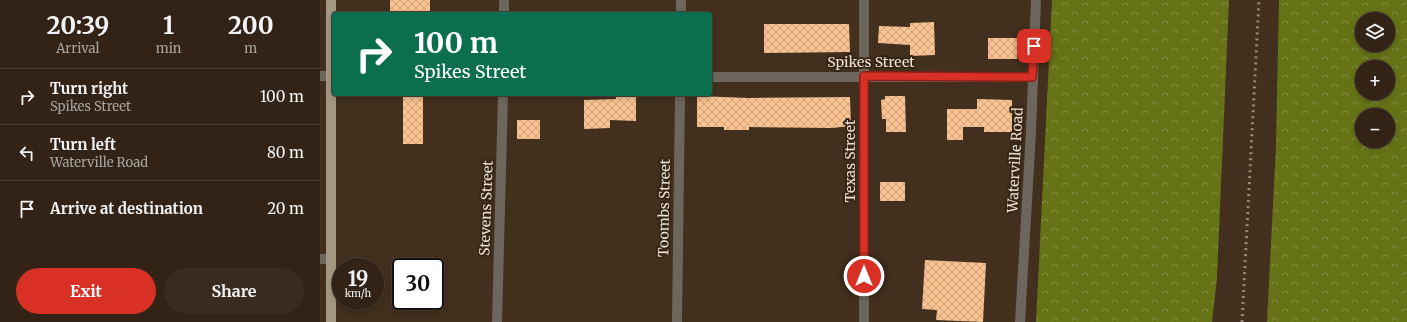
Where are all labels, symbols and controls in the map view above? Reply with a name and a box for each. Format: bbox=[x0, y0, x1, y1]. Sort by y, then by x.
text: 20:39 bbox=[46, 10, 109, 41]
text: 1 bbox=[163, 10, 174, 41]
text: 200 bbox=[228, 10, 274, 41]
map controls bbox=[1355, 12, 1395, 148]
button: layers bbox=[1355, 12, 1395, 52]
text: 100 m bbox=[414, 25, 498, 61]
icon: right bbox=[348, 28, 400, 80]
pin bbox=[1017, 29, 1051, 63]
icon: arrive bbox=[1023, 35, 1045, 57]
text: Arrival bbox=[56, 40, 100, 57]
text: min bbox=[156, 40, 181, 57]
text: m bbox=[244, 40, 257, 57]
street label: Spikes Street bbox=[827, 53, 915, 71]
text: Spikes Street bbox=[414, 60, 526, 83]
button: + bbox=[1355, 60, 1395, 100]
text: Turn right bbox=[50, 79, 128, 98]
icon: right bbox=[16, 86, 38, 108]
text: 100 m bbox=[260, 87, 304, 106]
text: Spikes Street bbox=[50, 98, 131, 115]
street label: Waterville Road bbox=[1003, 106, 1027, 214]
button: − bbox=[1355, 108, 1395, 148]
street label: Texas Street bbox=[841, 119, 859, 202]
text: Turn left bbox=[50, 135, 116, 154]
icon: left bbox=[16, 142, 38, 164]
text: 80 m bbox=[267, 143, 304, 162]
text: Waterville Road bbox=[50, 154, 148, 171]
street label: Toombs Street bbox=[654, 158, 674, 257]
street label: Stevens Street bbox=[475, 159, 497, 256]
icon: arrive bbox=[16, 198, 38, 220]
text: Arrive at destination bbox=[50, 199, 203, 218]
text: 20 m bbox=[267, 199, 304, 218]
position arrow bbox=[843, 255, 885, 297]
speed limit sign: 30 bbox=[392, 258, 444, 310]
text: 19 bbox=[348, 266, 368, 291]
button: Exit bbox=[16, 268, 156, 314]
button: Share bbox=[164, 268, 304, 314]
text: km/h bbox=[345, 287, 371, 300]

